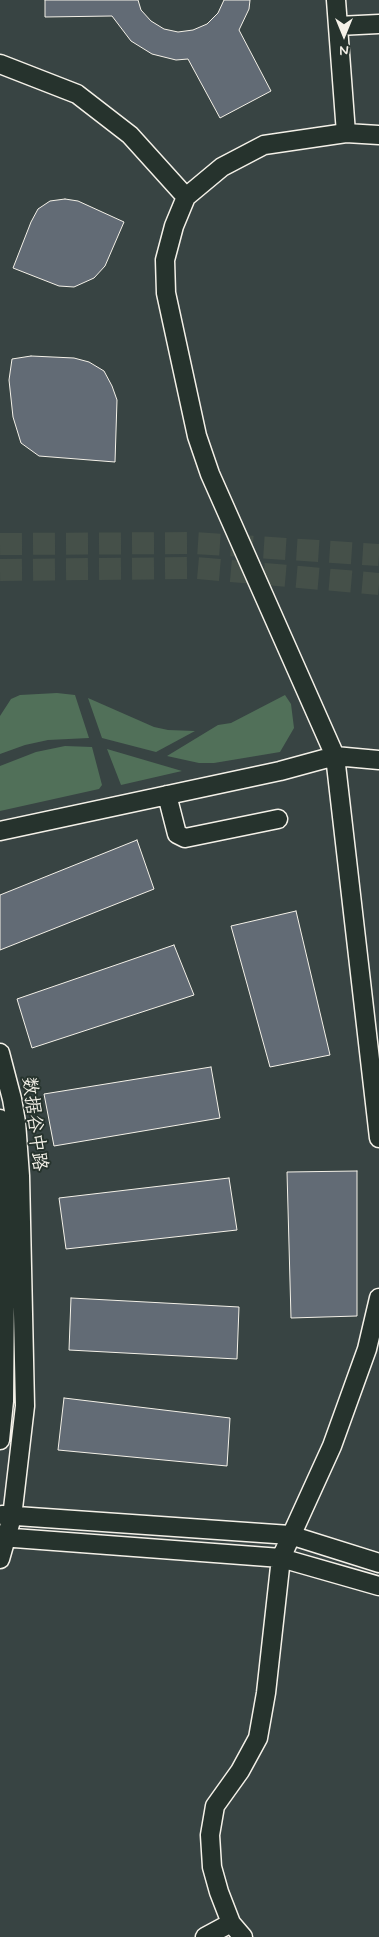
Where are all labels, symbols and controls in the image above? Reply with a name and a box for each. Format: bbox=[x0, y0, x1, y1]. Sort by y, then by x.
north arrow bbox=[319, 10, 369, 60]
text: N bbox=[339, 41, 349, 59]
street label: 数据谷中路 bbox=[16, 1075, 50, 1173]

